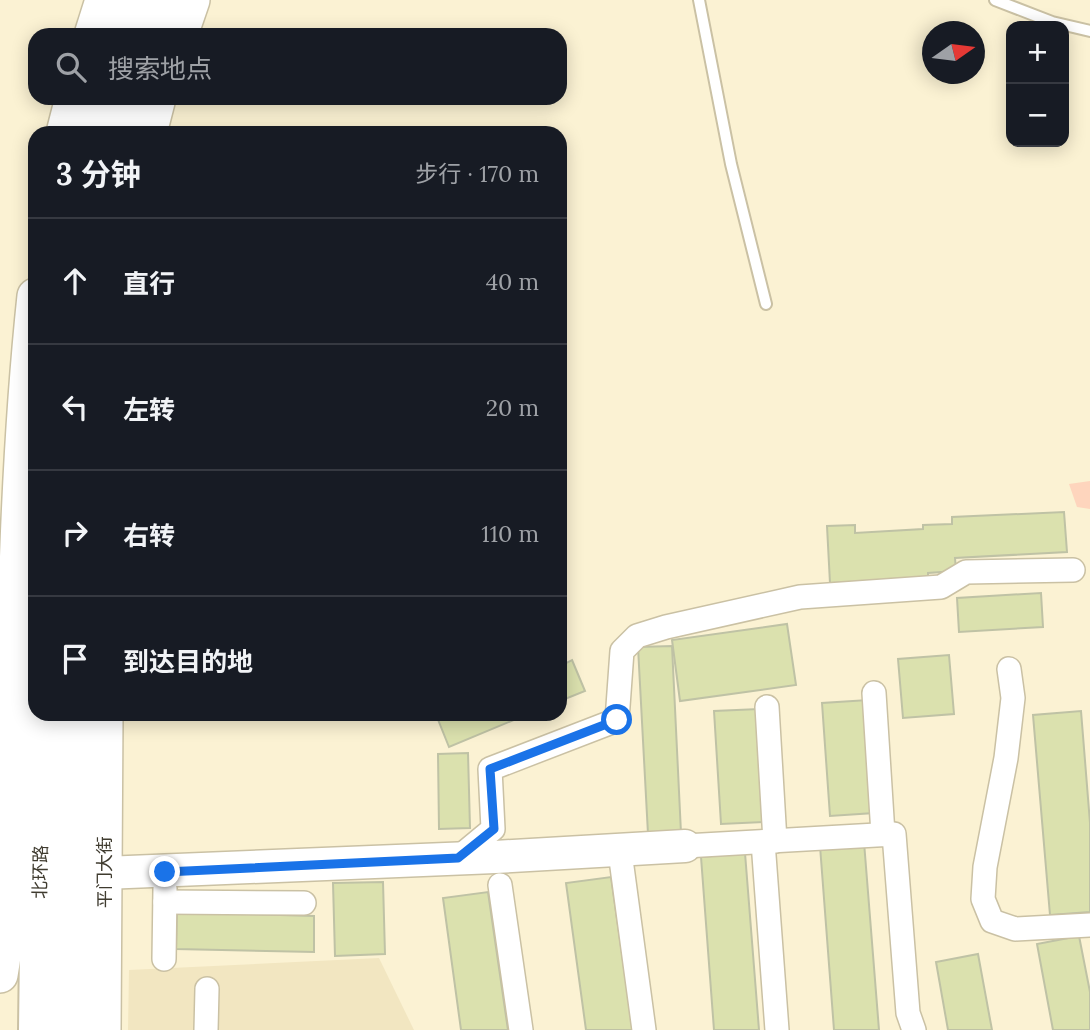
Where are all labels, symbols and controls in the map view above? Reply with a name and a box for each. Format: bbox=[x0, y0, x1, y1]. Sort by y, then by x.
north arrow bbox=[922, 21, 985, 84]
map controls bbox=[1006, 21, 1069, 147]
button: + bbox=[1006, 21, 1069, 84]
search box bbox=[28, 28, 567, 105]
icon: search bbox=[52, 48, 90, 86]
text: 搜索地点 bbox=[108, 52, 212, 85]
button: − bbox=[1006, 84, 1069, 147]
text: 3 分钟 bbox=[56, 155, 141, 193]
text: 步行 · 170 m bbox=[415, 159, 539, 188]
icon: ahead bbox=[56, 262, 94, 300]
text: 直行 bbox=[123, 267, 175, 300]
text: 40 m bbox=[486, 267, 539, 296]
icon: left bbox=[56, 388, 94, 426]
text: 左转 bbox=[123, 393, 175, 426]
text: 20 m bbox=[486, 393, 539, 422]
icon: right bbox=[56, 514, 94, 552]
text: 右转 bbox=[123, 519, 175, 552]
text: 110 m bbox=[481, 519, 539, 548]
icon: arrive bbox=[56, 640, 94, 678]
text: 到达目的地 bbox=[123, 645, 253, 678]
route start bbox=[601, 704, 632, 735]
street label: 平门大街 bbox=[93, 836, 116, 908]
street label: 北环路 bbox=[28, 845, 52, 899]
route end bbox=[149, 856, 180, 887]

